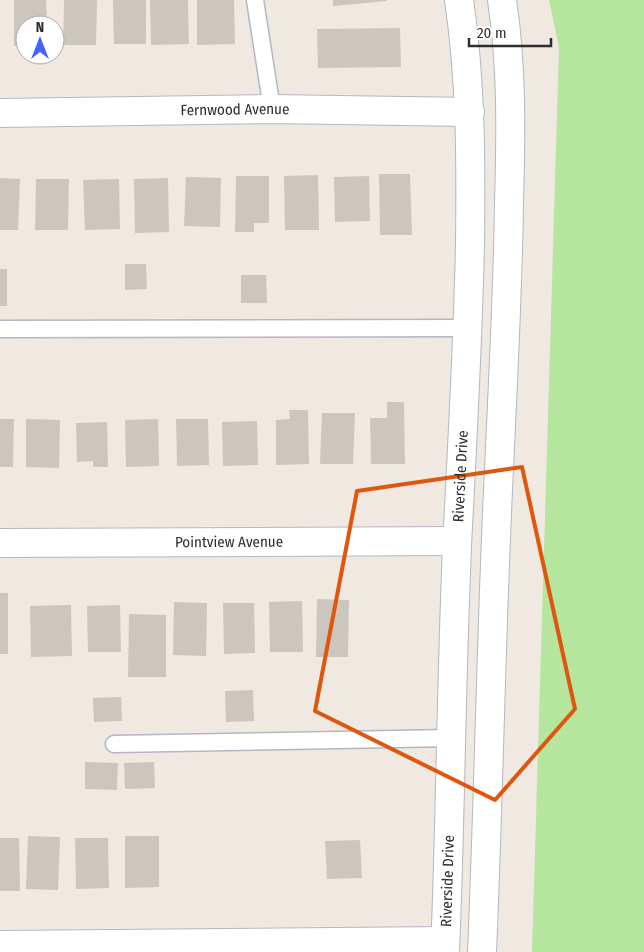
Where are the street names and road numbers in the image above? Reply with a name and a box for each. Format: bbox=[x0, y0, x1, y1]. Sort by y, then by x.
street label: Fernwood Avenue bbox=[180, 100, 290, 119]
street label: Riverside Drive bbox=[449, 430, 472, 523]
street label: Pointview Avenue bbox=[175, 533, 283, 551]
street label: Riverside Drive bbox=[437, 835, 458, 927]

